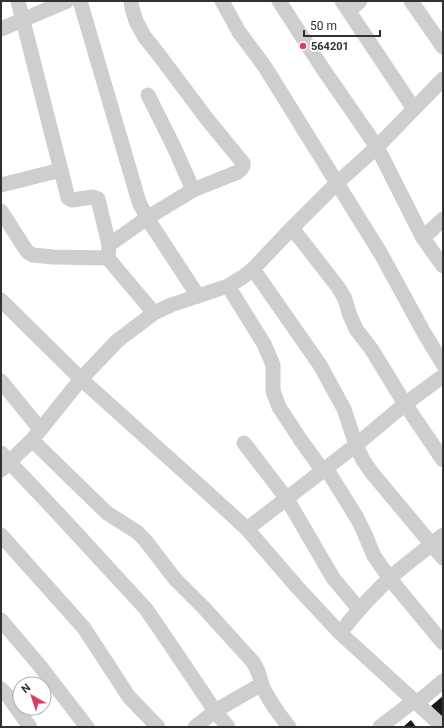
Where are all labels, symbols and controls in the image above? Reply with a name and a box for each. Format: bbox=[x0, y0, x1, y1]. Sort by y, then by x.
scale bar bbox=[304, 12, 380, 38]
text: 50 m bbox=[310, 19, 337, 33]
place label: 564201 bbox=[311, 40, 349, 53]
marker: 564201 bbox=[298, 41, 308, 51]
north arrow bbox=[12, 676, 52, 716]
text: N bbox=[19, 681, 33, 696]

